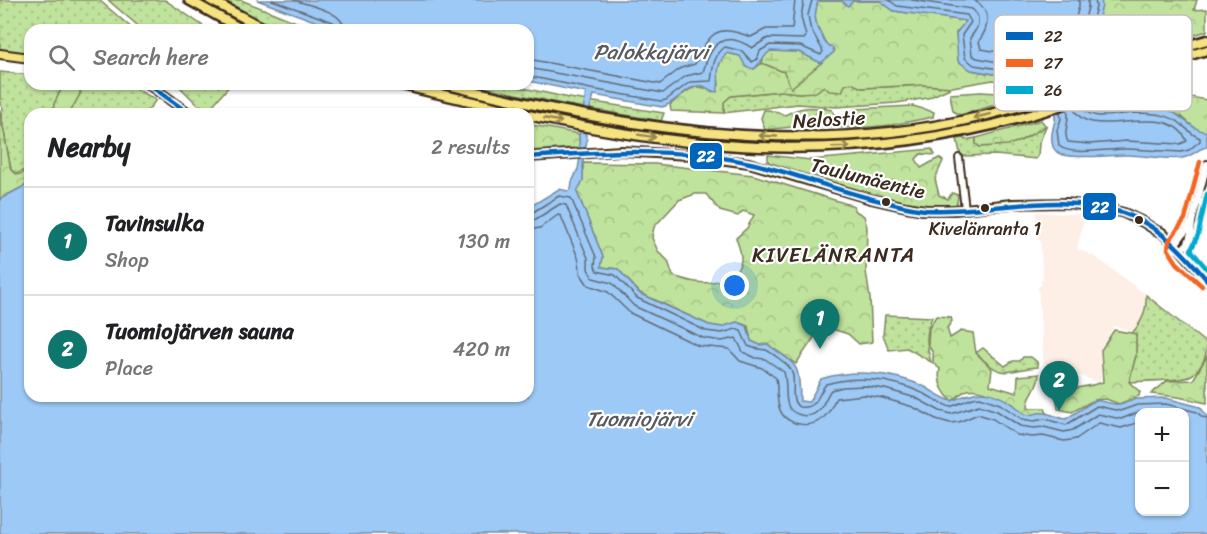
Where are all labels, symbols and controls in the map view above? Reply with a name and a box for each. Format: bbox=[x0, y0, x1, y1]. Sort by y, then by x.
legend bbox=[994, 15, 1192, 111]
text: 22 bbox=[1044, 22, 1062, 51]
search box bbox=[24, 24, 534, 90]
water label: Palokkajärvi bbox=[594, 33, 712, 71]
text: Search here bbox=[93, 38, 209, 77]
icon: search bbox=[45, 41, 78, 74]
text: 27 bbox=[1044, 49, 1063, 78]
text: 26 bbox=[1044, 76, 1062, 105]
street label: Nelostie bbox=[792, 100, 866, 139]
one-way arrow bbox=[973, 111, 993, 122]
one-way arrow bbox=[543, 115, 562, 126]
text: Nearby bbox=[48, 124, 130, 170]
text: 2 results bbox=[431, 130, 510, 165]
one-way arrow bbox=[637, 131, 656, 142]
one-way arrow bbox=[758, 131, 778, 142]
line badge: 22 bbox=[689, 142, 723, 170]
text: 22 bbox=[696, 142, 716, 171]
one-way arrow bbox=[831, 142, 851, 153]
street label: Taulumäentie bbox=[807, 147, 929, 210]
line badge: 22 bbox=[1082, 192, 1117, 221]
text: 22 bbox=[1090, 193, 1110, 222]
unlabelled marker bbox=[880, 196, 892, 208]
marker: Kivelänranta 1 bbox=[979, 202, 991, 214]
text: Tavinsulka bbox=[105, 204, 204, 243]
place label: Kivelänranta 1 bbox=[929, 213, 1041, 245]
unlabelled marker bbox=[1133, 214, 1145, 226]
text: 1 bbox=[63, 224, 72, 259]
text: 130 m bbox=[457, 224, 510, 259]
district label: KIVELÄNRANTA bbox=[752, 236, 916, 274]
text: Shop bbox=[105, 243, 149, 278]
your location bbox=[720, 271, 749, 300]
pin: 1 bbox=[800, 300, 840, 349]
text: Tuomiojärven sauna bbox=[105, 312, 293, 351]
text: 2 bbox=[62, 332, 73, 367]
text: 420 m bbox=[453, 332, 510, 367]
text: Place bbox=[105, 351, 153, 386]
pin: 2 bbox=[1040, 362, 1078, 411]
water label: Tuomiojärvi bbox=[586, 400, 696, 438]
map controls bbox=[1135, 408, 1189, 516]
button: + bbox=[1135, 408, 1189, 462]
button: − bbox=[1135, 462, 1189, 516]

